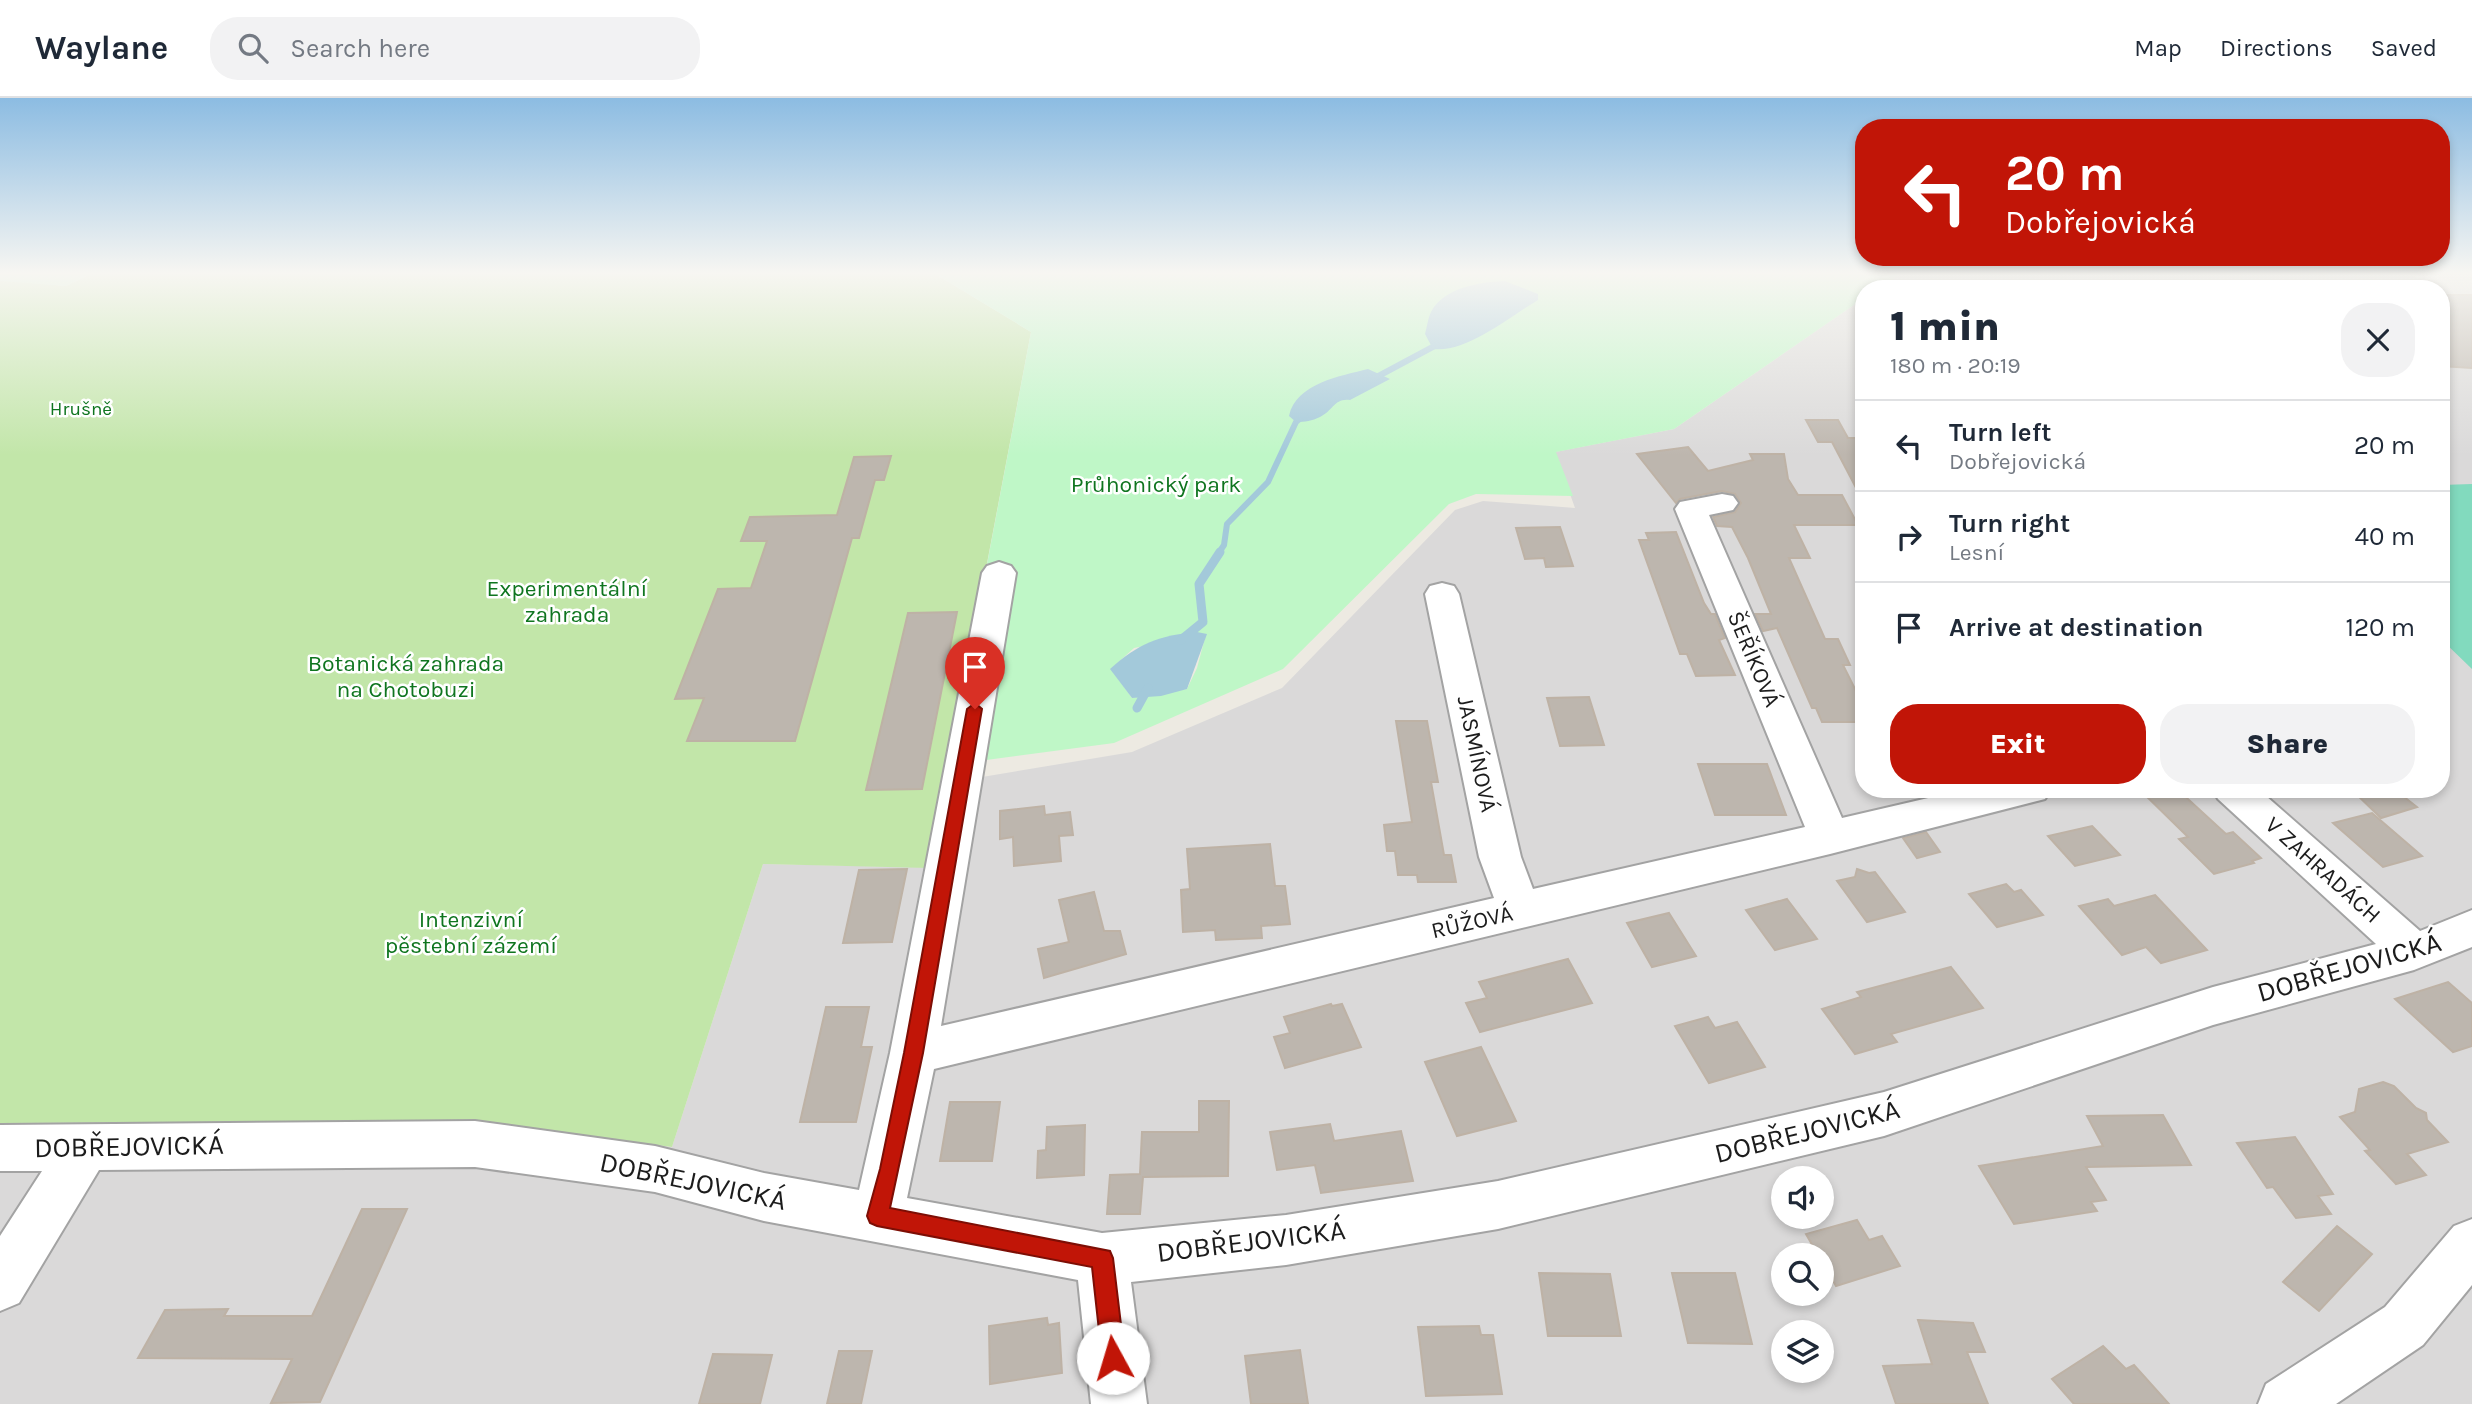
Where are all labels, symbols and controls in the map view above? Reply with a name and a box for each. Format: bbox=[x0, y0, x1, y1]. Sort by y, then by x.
search box bbox=[210, 17, 700, 80]
text: Waylane bbox=[35, 29, 168, 67]
icon: search bbox=[234, 29, 272, 67]
text: Search here bbox=[290, 33, 430, 64]
text: Map bbox=[2134, 34, 2182, 62]
text: Directions bbox=[2220, 34, 2333, 62]
text: Saved bbox=[2371, 34, 2437, 62]
text: 20 m bbox=[2005, 145, 2125, 202]
icon: left bbox=[1890, 147, 1981, 238]
text: Dobřejovická bbox=[2005, 204, 2196, 241]
text: 1 min bbox=[1890, 301, 2000, 351]
button: close bbox=[2341, 303, 2415, 377]
text: 180 m · 20:19 bbox=[1890, 352, 2021, 379]
park label: Hrušně bbox=[50, 398, 112, 420]
text: Turn left bbox=[1949, 417, 2051, 448]
icon: left bbox=[1890, 427, 1928, 465]
text: 20 m bbox=[2354, 430, 2415, 461]
text: Dobřejovická bbox=[1949, 448, 2086, 475]
park label: Průhonický park bbox=[1071, 471, 1241, 498]
text: Turn right bbox=[1949, 508, 2070, 539]
icon: right bbox=[1890, 518, 1928, 556]
text: 40 m bbox=[2355, 521, 2415, 552]
text: Lesní bbox=[1949, 539, 2004, 566]
park label: Experimentální zahrada bbox=[487, 575, 648, 628]
street label: ŠEŘÍKOVÁ bbox=[1722, 607, 1786, 711]
icon: arrive bbox=[1890, 609, 1928, 647]
text: Arrive at destination bbox=[1949, 612, 2203, 643]
text: 120 m bbox=[2345, 612, 2415, 643]
pin bbox=[945, 637, 1005, 709]
icon: arrive bbox=[956, 648, 994, 686]
park label: Botanická zahrada na Chotobuzi bbox=[308, 650, 504, 703]
street label: JASMÍNOVÁ bbox=[1452, 693, 1502, 815]
button: Exit bbox=[1890, 704, 2146, 784]
button: Share bbox=[2160, 704, 2415, 784]
street label: V ZAHRADÁCH bbox=[2260, 811, 2386, 929]
street label: RŮŽOVÁ bbox=[1429, 900, 1515, 944]
park label: Intenzivní pěstební zázemí bbox=[385, 906, 557, 959]
street label: DOBŘEJOVICKÁ bbox=[2253, 924, 2445, 1009]
street label: DOBŘEJOVICKÁ bbox=[1711, 1091, 1903, 1170]
street label: DOBŘEJOVICKÁ bbox=[34, 1127, 224, 1164]
street label: DOBŘEJOVICKÁ bbox=[597, 1144, 789, 1217]
map controls bbox=[1771, 1166, 1834, 1383]
button: sound bbox=[1771, 1166, 1834, 1229]
street label: DOBŘEJOVICKÁ bbox=[1155, 1212, 1347, 1269]
button: search bbox=[1771, 1243, 1834, 1306]
button: layers bbox=[1771, 1320, 1834, 1383]
position arrow bbox=[1076, 1321, 1150, 1395]

